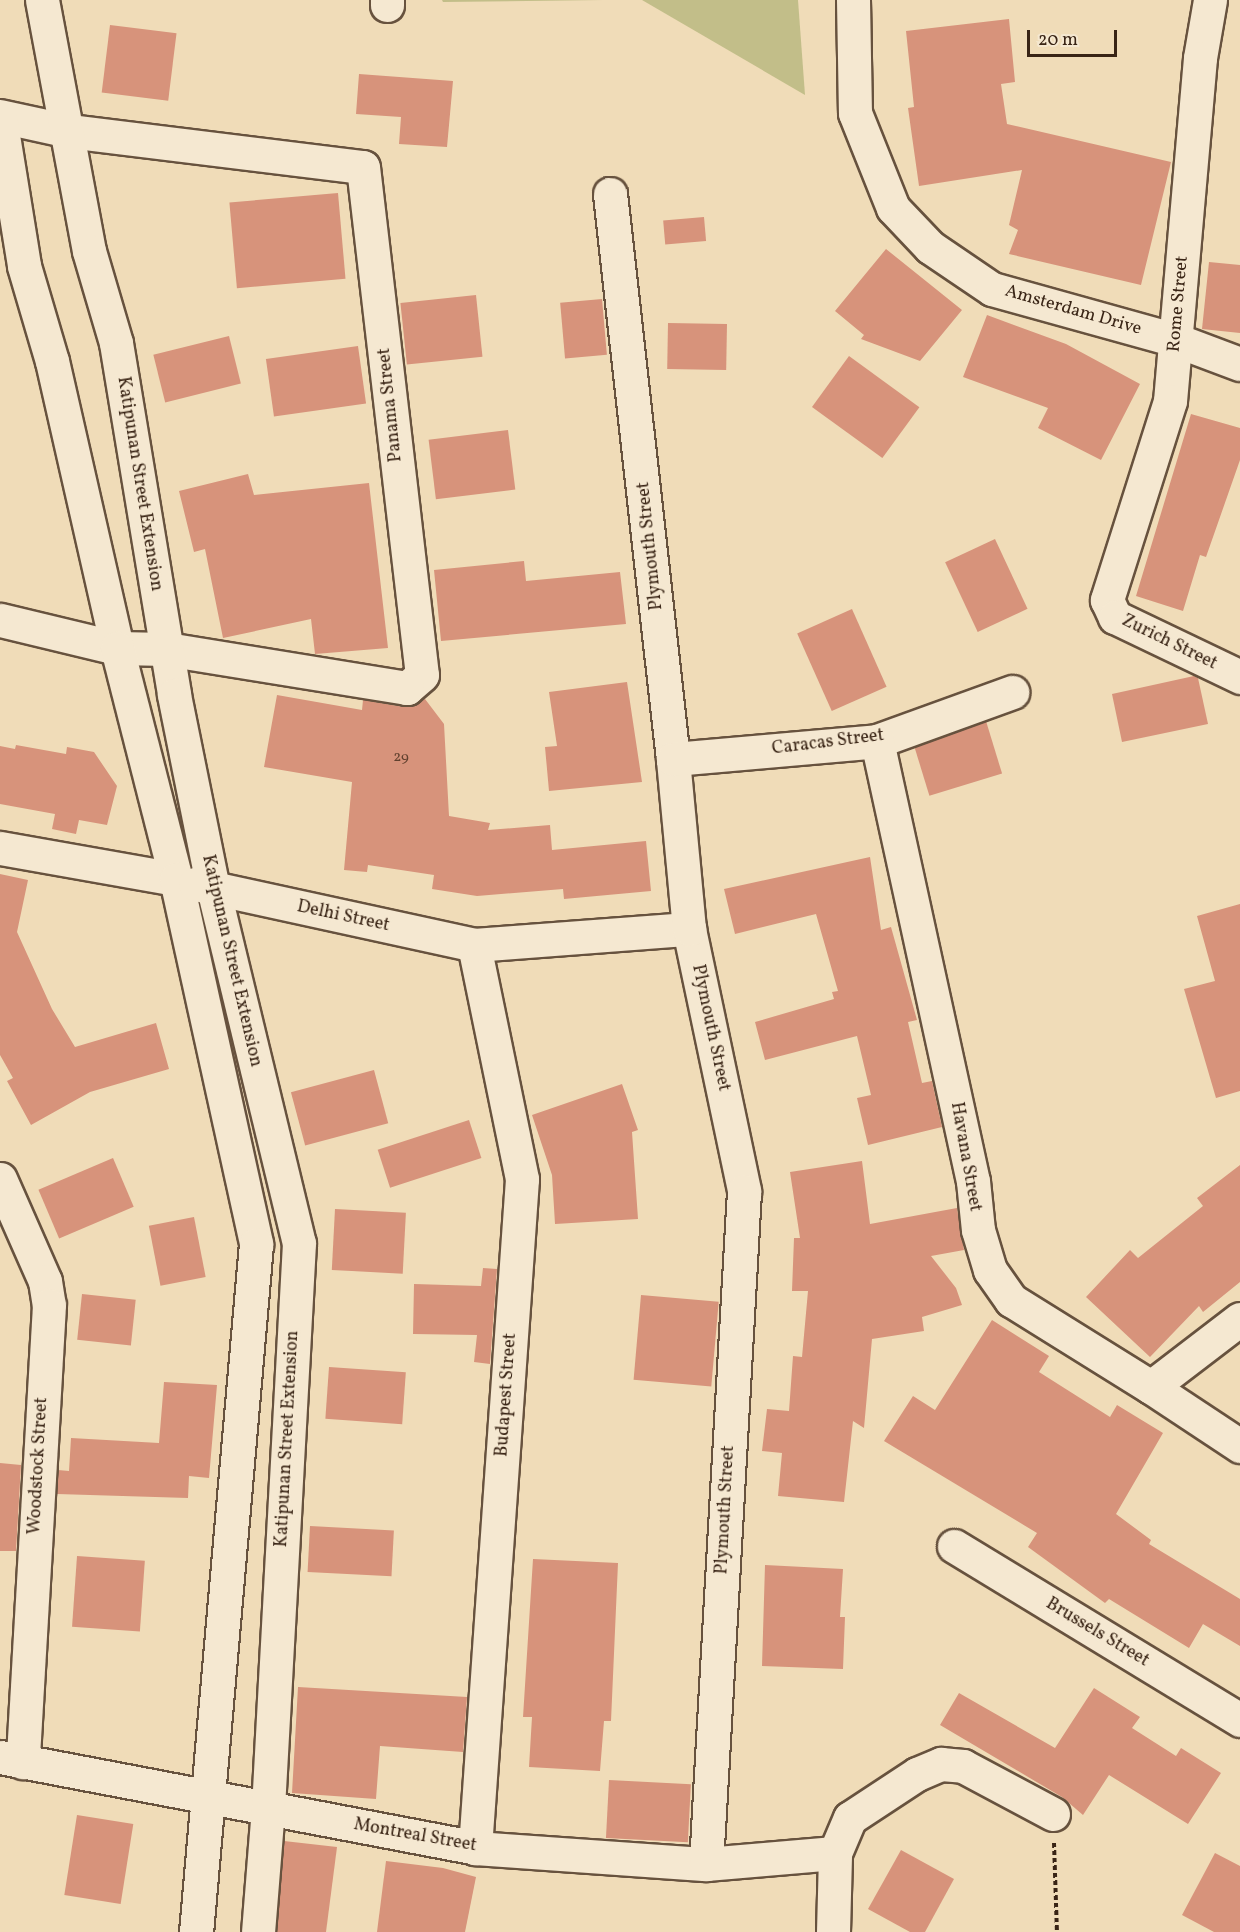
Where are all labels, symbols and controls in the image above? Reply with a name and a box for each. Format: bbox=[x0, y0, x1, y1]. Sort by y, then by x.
scale bar bbox=[1030, 18, 1120, 56]
text: 20 m bbox=[1038, 28, 1078, 53]
street label: Rome Street bbox=[1164, 255, 1194, 353]
street label: Amsterdam Drive bbox=[1002, 281, 1144, 341]
street label: Panama Street bbox=[374, 347, 408, 463]
street label: Katipunan Street Extension bbox=[111, 375, 167, 593]
street label: Plymouth Street bbox=[634, 481, 668, 611]
street label: Zurich Street bbox=[1118, 611, 1220, 675]
street label: Caracas Street bbox=[771, 725, 885, 761]
house number: 29 bbox=[393, 749, 409, 767]
street label: Katipunan Street Extension bbox=[196, 853, 266, 1069]
street label: Delhi Street bbox=[295, 897, 391, 937]
street label: Plymouth Street bbox=[686, 963, 734, 1093]
street label: Havana Street bbox=[945, 1101, 985, 1213]
street label: Katipunan Street Extension bbox=[272, 1330, 304, 1548]
street label: Budapest Street bbox=[492, 1332, 522, 1458]
street label: Woodstock Street bbox=[25, 1397, 53, 1535]
street label: Plymouth Street bbox=[712, 1445, 740, 1575]
street label: Brussels Street bbox=[1041, 1594, 1153, 1672]
street label: Montreal Street bbox=[352, 1815, 478, 1857]

